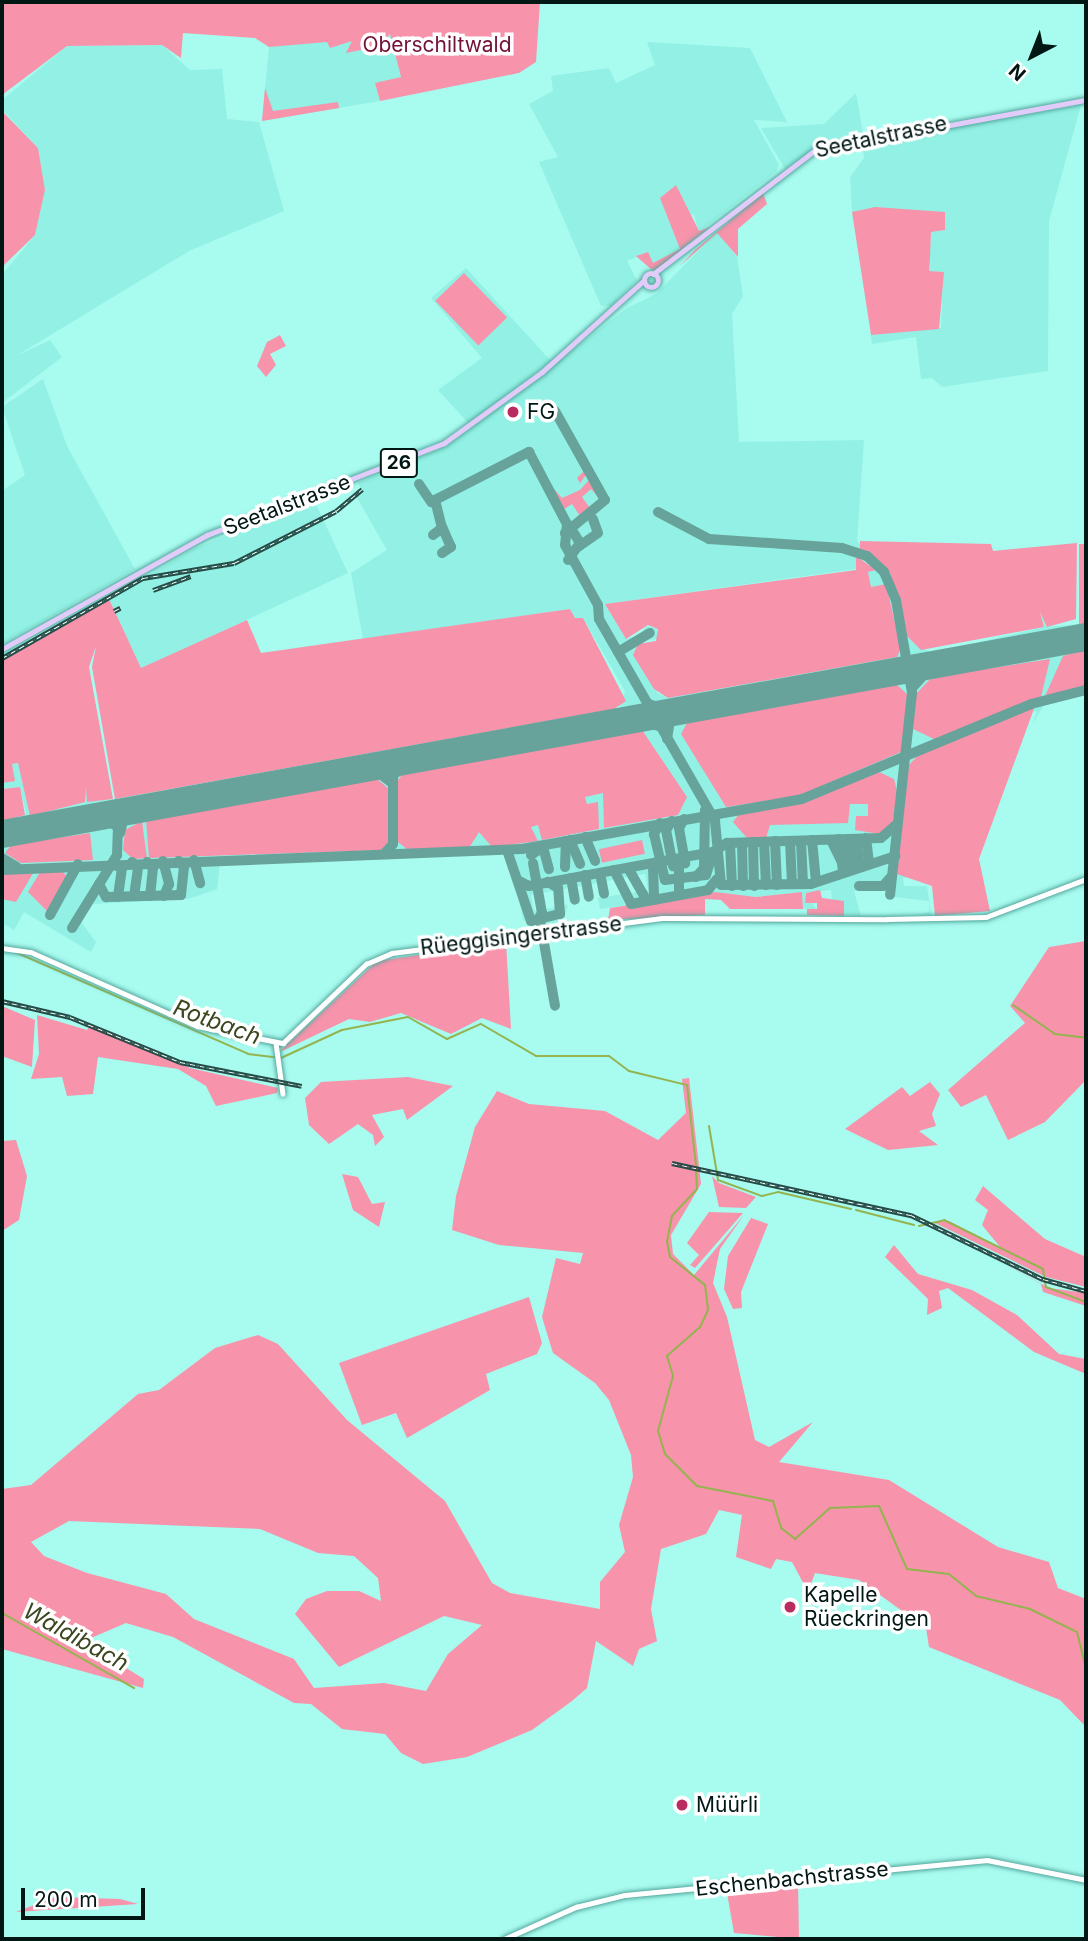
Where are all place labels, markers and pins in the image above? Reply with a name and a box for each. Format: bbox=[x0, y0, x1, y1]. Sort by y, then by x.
place label: FG bbox=[527, 399, 555, 425]
marker: FG bbox=[505, 404, 521, 420]
place label: Kapelle Rüeckringen bbox=[804, 1582, 929, 1632]
marker: Kapelle Rüeckringen bbox=[782, 1599, 798, 1615]
place label: Müürli bbox=[696, 1792, 758, 1818]
marker: Müürli bbox=[674, 1797, 690, 1813]

